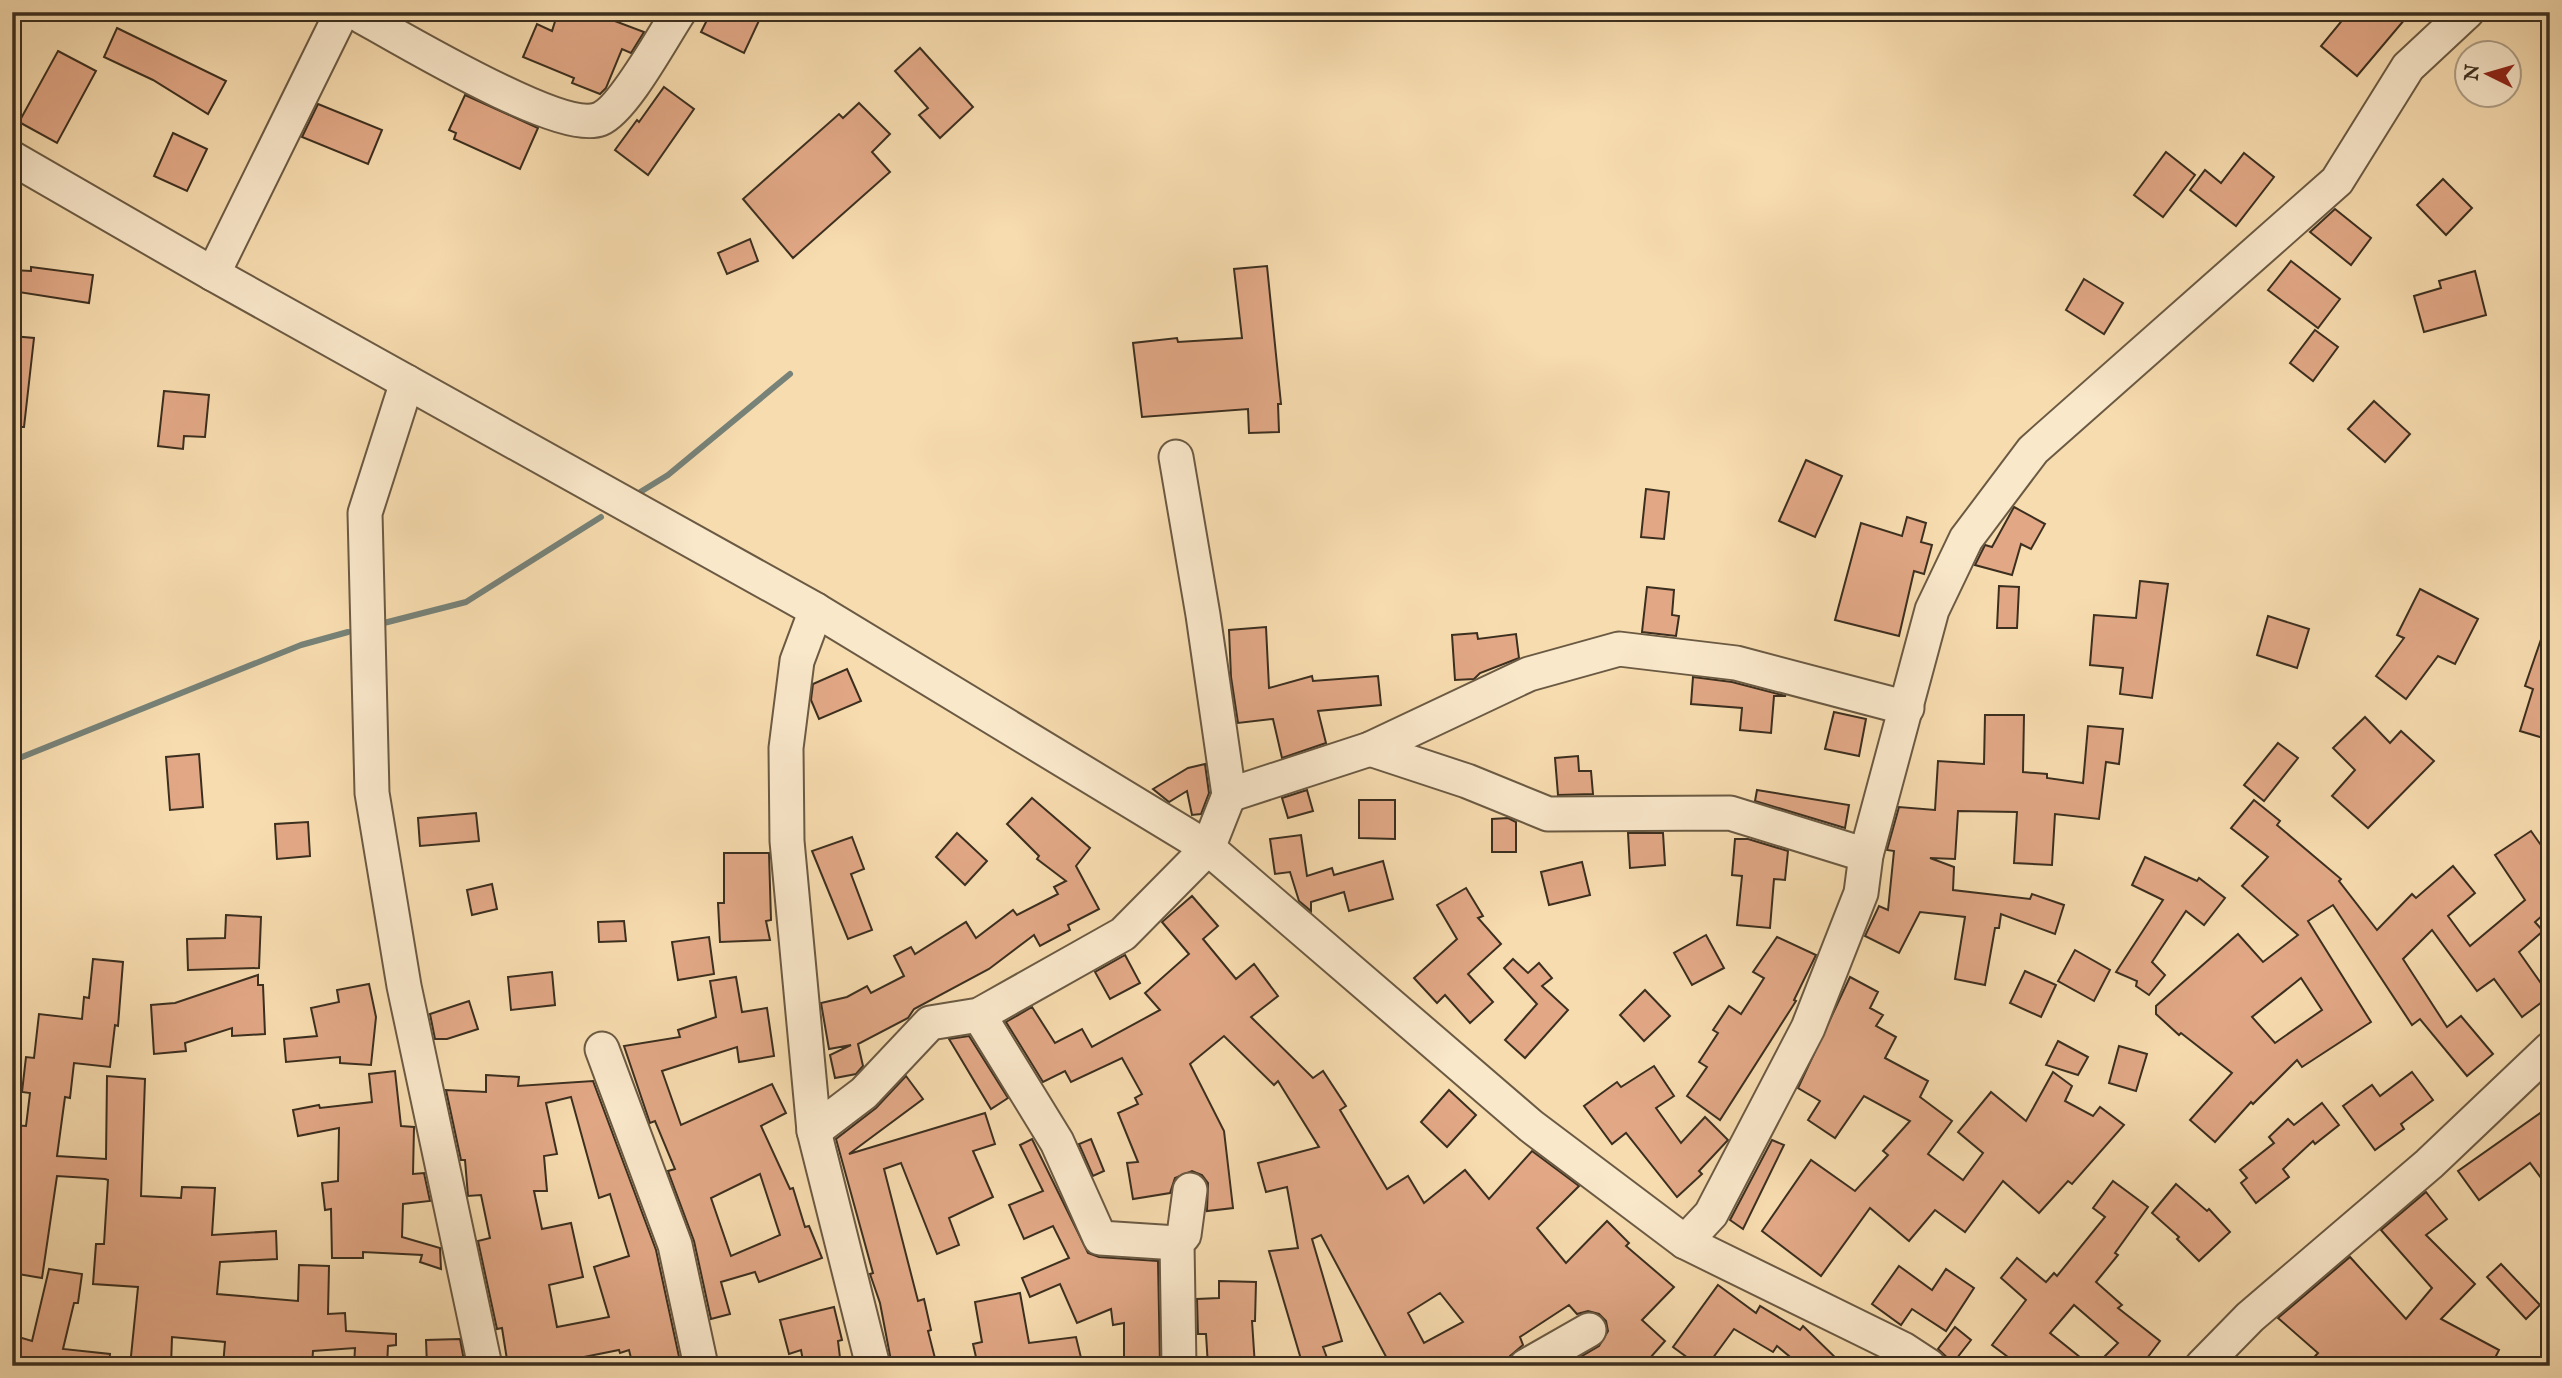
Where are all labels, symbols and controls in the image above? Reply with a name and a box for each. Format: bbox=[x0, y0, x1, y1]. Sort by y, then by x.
north arrow bbox=[2454, 38, 2524, 108]
text: N bbox=[2460, 63, 2486, 83]

